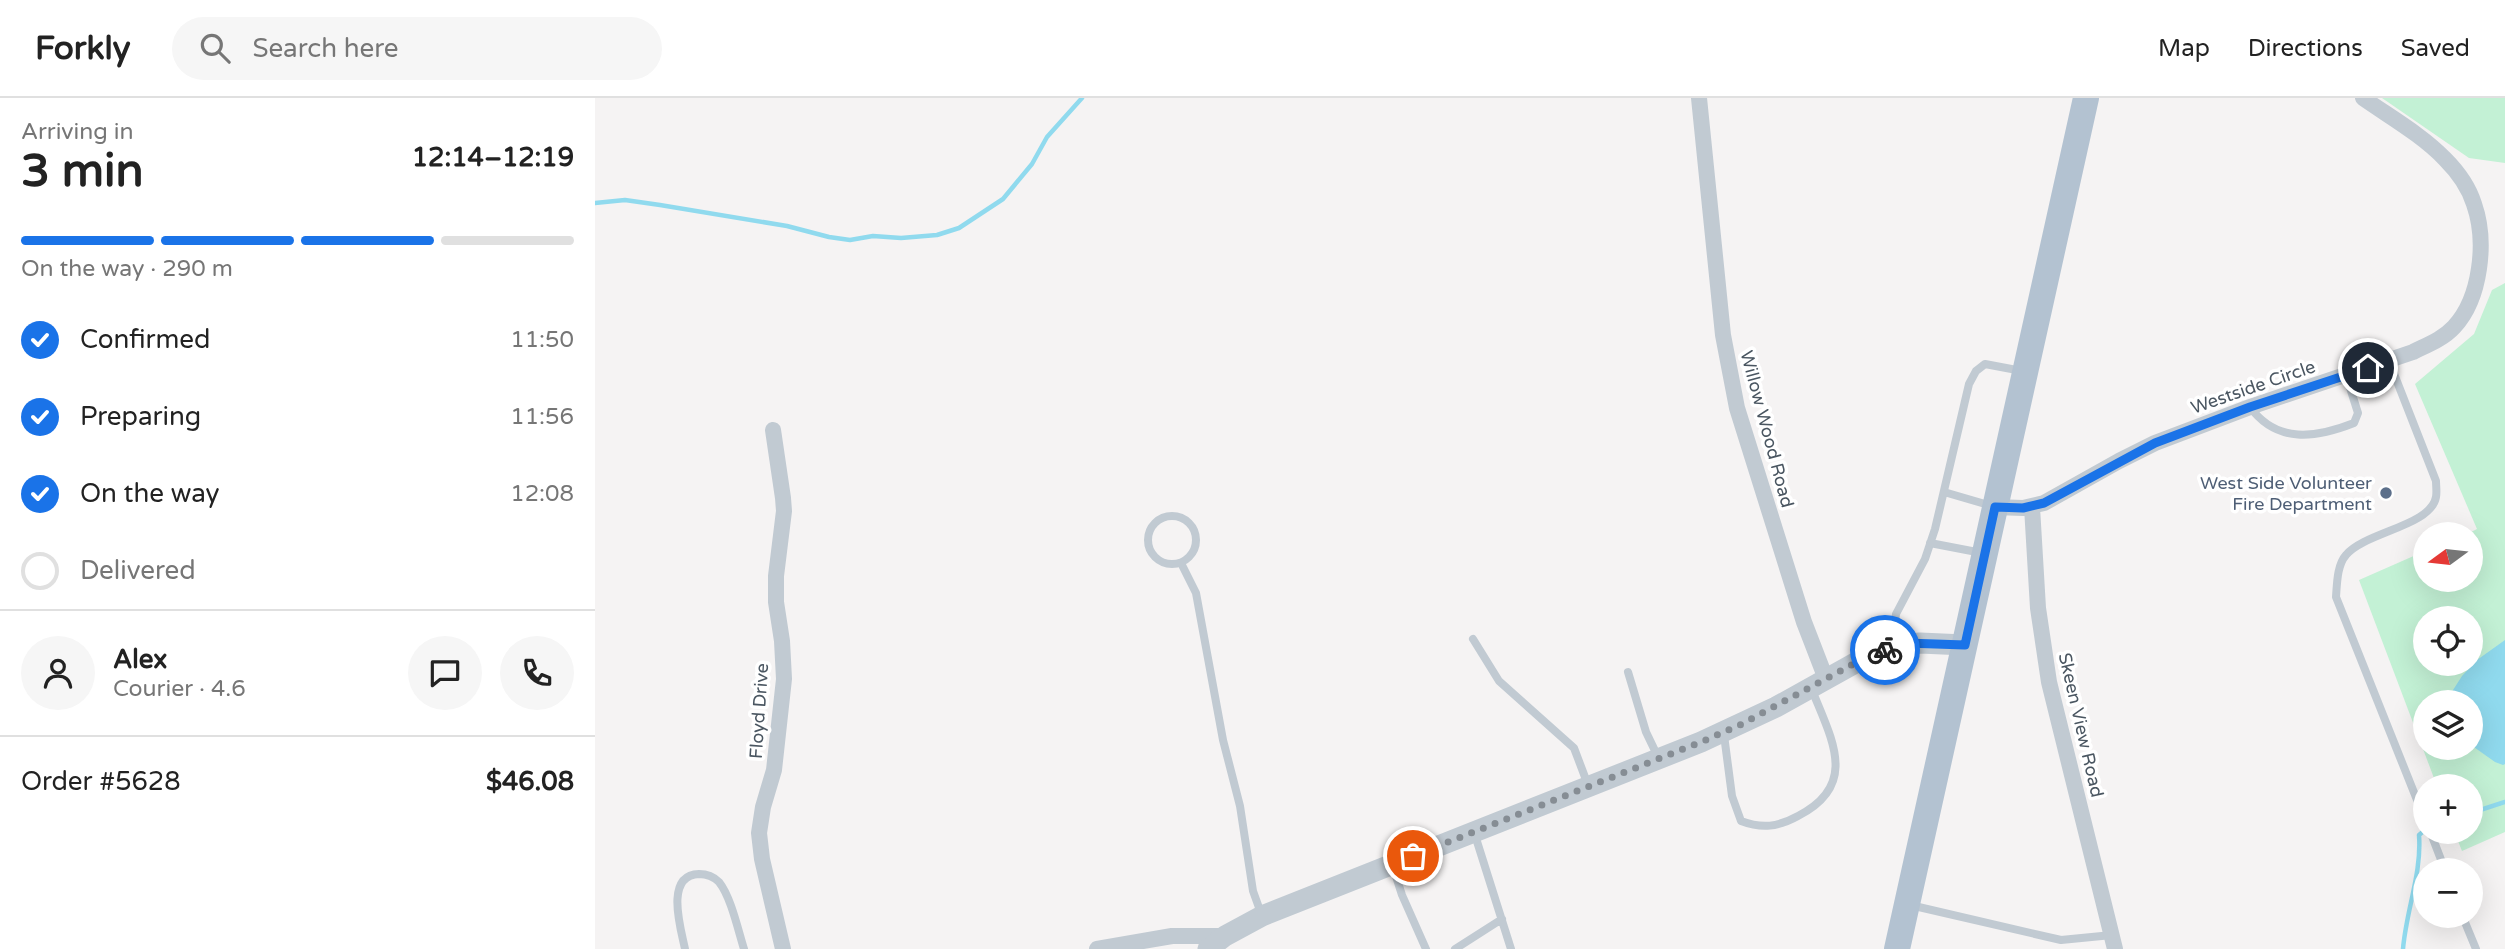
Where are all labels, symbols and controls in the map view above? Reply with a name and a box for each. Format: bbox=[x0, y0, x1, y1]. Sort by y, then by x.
search box bbox=[172, 17, 662, 80]
text: Forkly bbox=[35, 29, 130, 68]
icon: search bbox=[196, 29, 234, 67]
text: Search here bbox=[252, 33, 399, 64]
text: Map bbox=[2158, 34, 2210, 63]
text: Directions bbox=[2248, 34, 2363, 63]
text: Saved bbox=[2401, 34, 2470, 63]
text: Arriving in bbox=[21, 118, 134, 146]
text: 12:14–12:19 bbox=[412, 142, 574, 173]
text: 3 min bbox=[21, 144, 144, 199]
text: On the way · 290 m bbox=[21, 255, 233, 283]
icon: check bbox=[21, 321, 59, 359]
text: Confirmed bbox=[80, 324, 210, 355]
text: 11:50 bbox=[510, 326, 574, 354]
pin bbox=[2338, 338, 2398, 398]
street label: Willow Wood Road bbox=[1735, 348, 1799, 510]
icon: home bbox=[2349, 349, 2387, 387]
street label: Westside Circle bbox=[2188, 355, 2318, 419]
icon: check bbox=[21, 398, 59, 436]
text: Preparing bbox=[80, 401, 201, 432]
text: 11:56 bbox=[510, 403, 574, 431]
place label: West Side Volunteer Fire Department bbox=[2200, 472, 2372, 515]
icon: check bbox=[21, 475, 59, 513]
text: On the way bbox=[80, 478, 220, 509]
text: 12:08 bbox=[510, 480, 574, 508]
marker: West Side Volunteer Fire Department bbox=[2378, 485, 2394, 501]
north arrow bbox=[2413, 522, 2483, 592]
map controls bbox=[2413, 522, 2483, 928]
text: Delivered bbox=[80, 555, 196, 586]
button: locate bbox=[2413, 606, 2483, 676]
courier bbox=[1850, 615, 1920, 685]
icon: bike bbox=[1866, 631, 1904, 669]
button: person bbox=[21, 636, 95, 710]
button: chat bbox=[408, 636, 482, 710]
button: phone bbox=[500, 636, 574, 710]
text: Alex bbox=[113, 644, 167, 675]
street label: Skeen View Road bbox=[2054, 651, 2108, 799]
street label: Floyd Drive bbox=[745, 662, 773, 760]
text: Courier · 4.6 bbox=[113, 675, 246, 703]
button: layers bbox=[2413, 690, 2483, 760]
text: Order #5628 bbox=[21, 766, 181, 797]
text: $46.08 bbox=[486, 766, 574, 797]
button: + bbox=[2413, 774, 2483, 844]
pin bbox=[1383, 826, 1443, 886]
icon: bag bbox=[1394, 837, 1432, 875]
button: − bbox=[2413, 858, 2483, 928]

